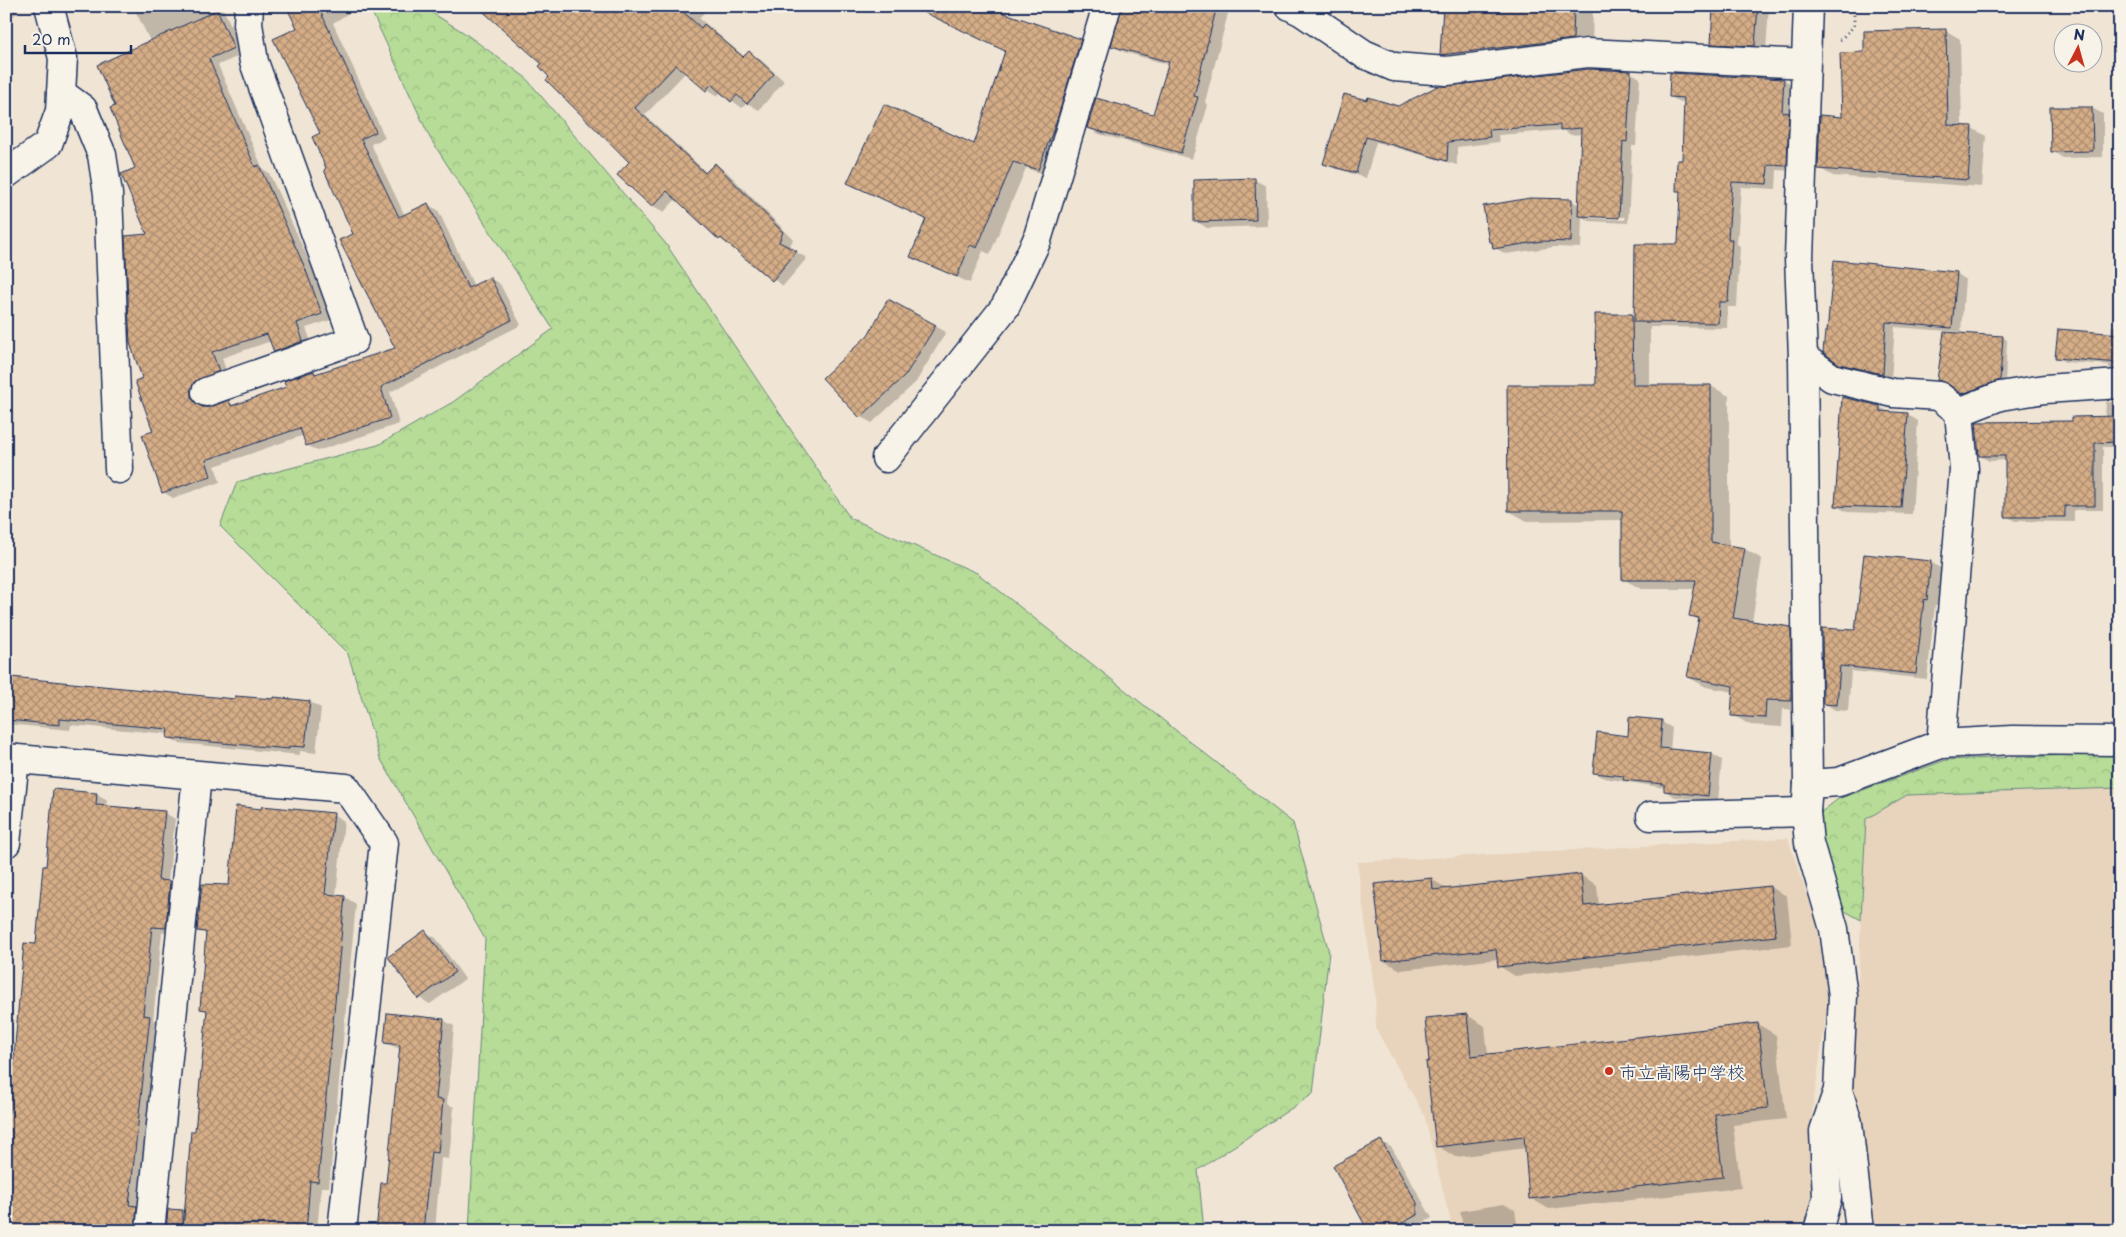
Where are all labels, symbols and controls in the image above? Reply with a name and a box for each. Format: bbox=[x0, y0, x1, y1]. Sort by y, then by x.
scale bar bbox=[25, 22, 131, 54]
north arrow bbox=[2054, 22, 2104, 72]
text: N bbox=[2073, 24, 2086, 46]
text: 20 m bbox=[32, 27, 71, 50]
place label: 市立高陽中学校 bbox=[1619, 1058, 1745, 1085]
marker: 市立高陽中学校 bbox=[1603, 1065, 1615, 1077]

